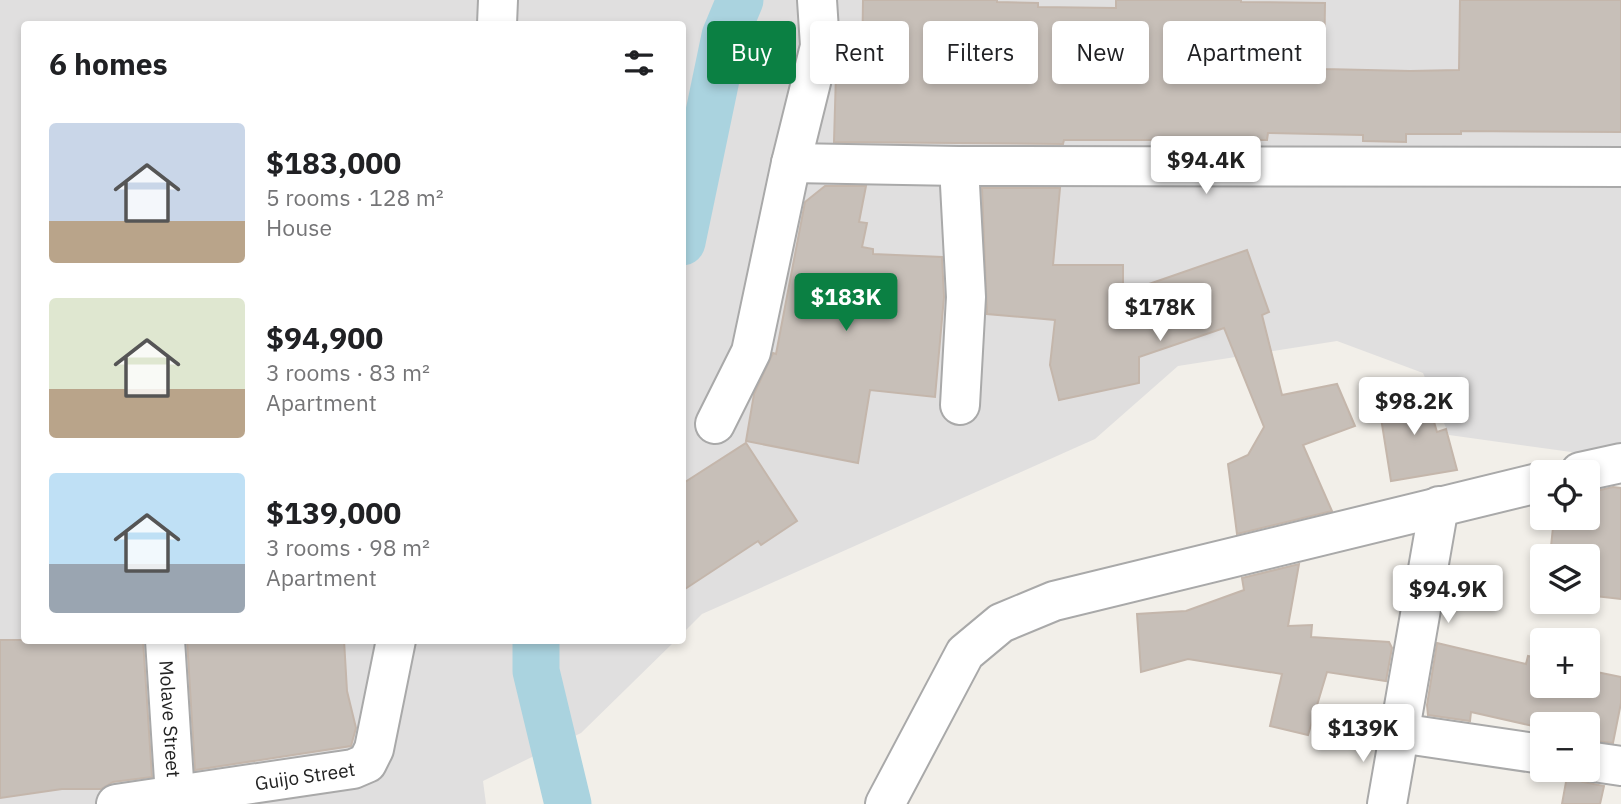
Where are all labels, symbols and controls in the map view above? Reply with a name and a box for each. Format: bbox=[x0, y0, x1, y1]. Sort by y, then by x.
chip: Buy bbox=[707, 21, 796, 84]
chip: Rent bbox=[810, 21, 909, 84]
chip: Filters bbox=[923, 21, 1038, 84]
chip: New bbox=[1052, 21, 1149, 84]
chip: Apartment bbox=[1163, 21, 1326, 84]
text: 6 homes bbox=[49, 44, 168, 83]
icon: filters bbox=[620, 44, 658, 82]
pin: $94.4K bbox=[1149, 136, 1263, 196]
text: $183,000 bbox=[266, 143, 401, 182]
text: $94.4K bbox=[1167, 144, 1245, 174]
icon: home bbox=[105, 151, 189, 235]
text: 5 rooms · 128 m² bbox=[266, 182, 444, 212]
text: House bbox=[266, 212, 332, 242]
pin: $183K bbox=[797, 274, 895, 333]
text: $183K bbox=[810, 281, 882, 311]
pin: $178K bbox=[1111, 284, 1209, 343]
text: $178K bbox=[1124, 291, 1196, 321]
text: $94,900 bbox=[266, 318, 383, 357]
icon: home bbox=[105, 326, 189, 410]
text: 3 rooms · 83 m² bbox=[266, 357, 430, 387]
pin: $98.2K bbox=[1357, 378, 1471, 437]
text: $98.2K bbox=[1375, 385, 1453, 415]
text: Apartment bbox=[266, 387, 377, 417]
map controls bbox=[1530, 460, 1600, 782]
button: locate bbox=[1530, 460, 1600, 530]
text: $139,000 bbox=[266, 493, 401, 532]
icon: home bbox=[105, 501, 189, 585]
text: 3 rooms · 98 m² bbox=[266, 532, 430, 562]
button: layers bbox=[1530, 544, 1600, 614]
text: Apartment bbox=[266, 562, 377, 592]
pin: $94.9K bbox=[1391, 566, 1505, 625]
text: $94.9K bbox=[1409, 573, 1487, 603]
button: + bbox=[1530, 628, 1600, 698]
street label: Molave Street bbox=[154, 659, 186, 778]
pin: $139K bbox=[1314, 704, 1412, 764]
text: $139K bbox=[1327, 712, 1399, 742]
button: − bbox=[1530, 712, 1600, 782]
street label: Guijo Street bbox=[253, 757, 357, 795]

